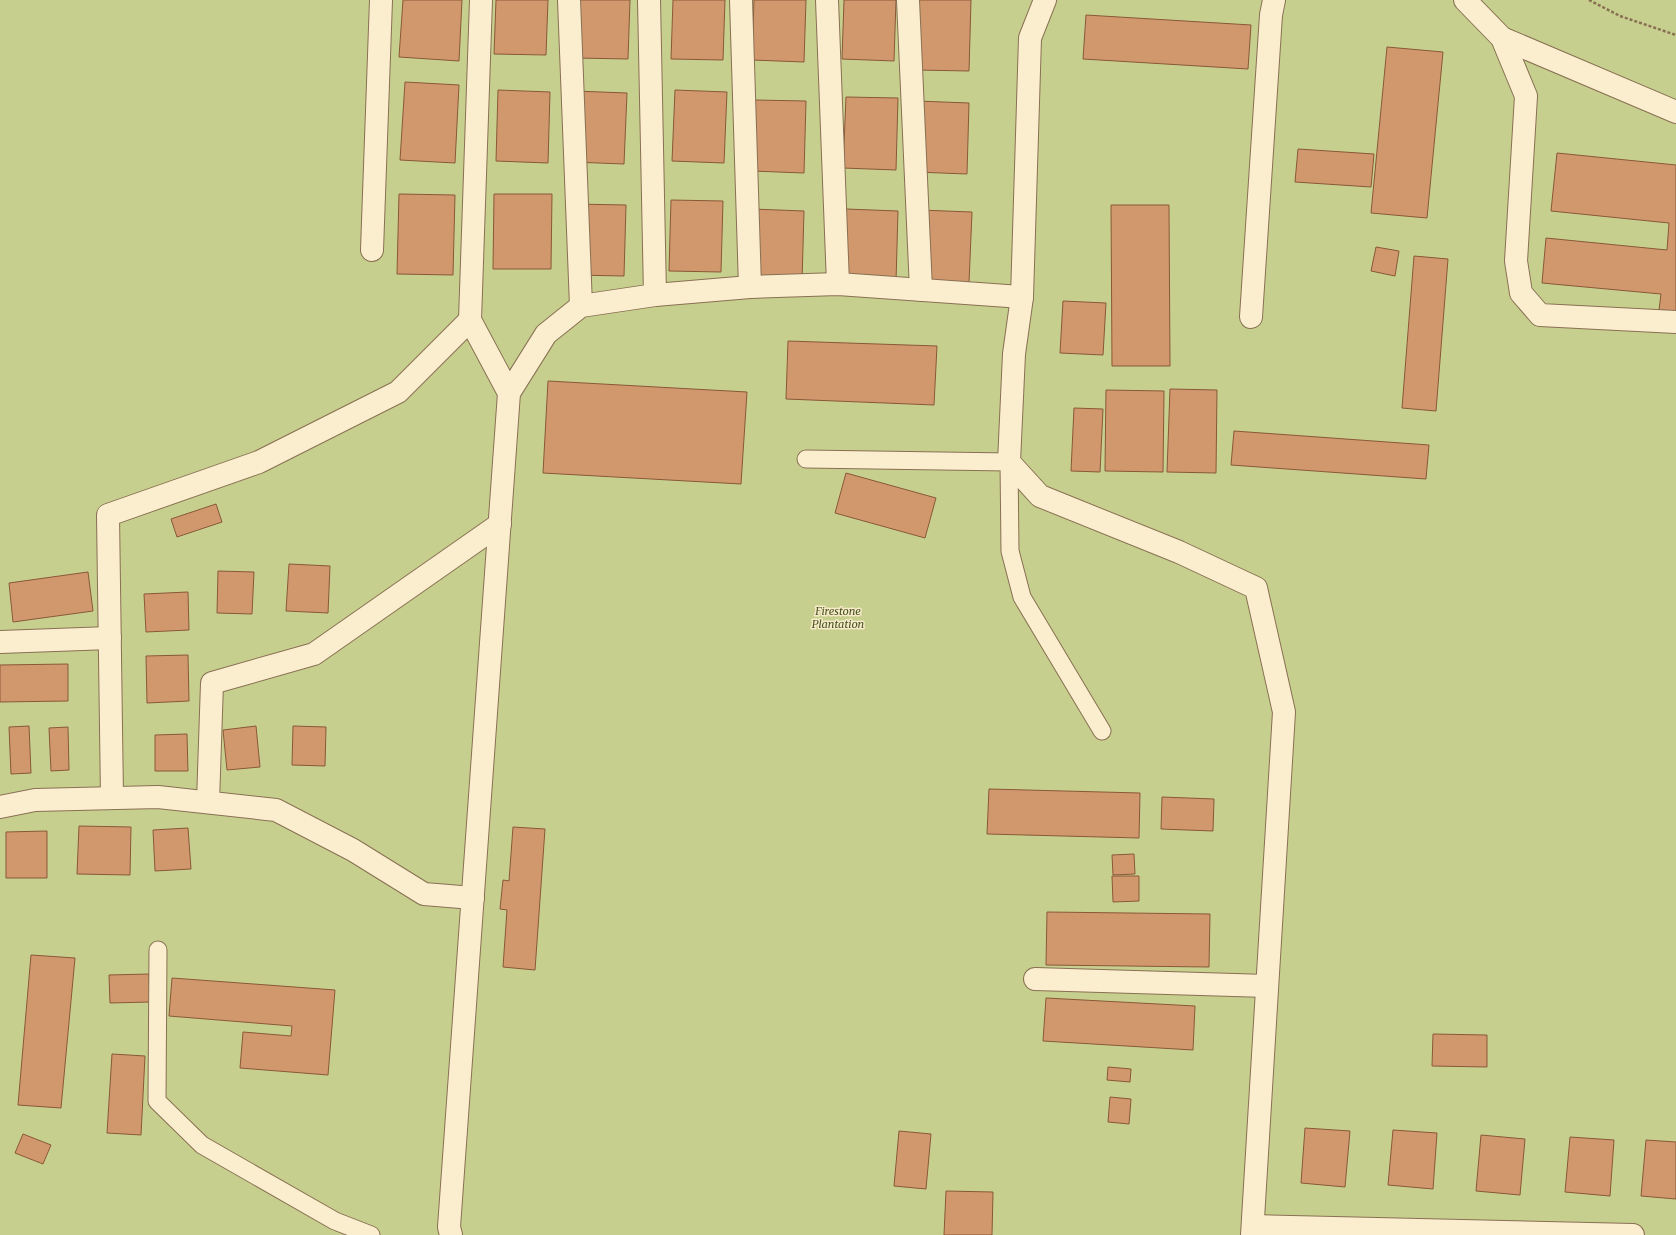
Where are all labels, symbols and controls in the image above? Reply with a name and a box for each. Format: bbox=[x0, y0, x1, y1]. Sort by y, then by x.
park label: Firestone Plantation bbox=[812, 604, 865, 631]

